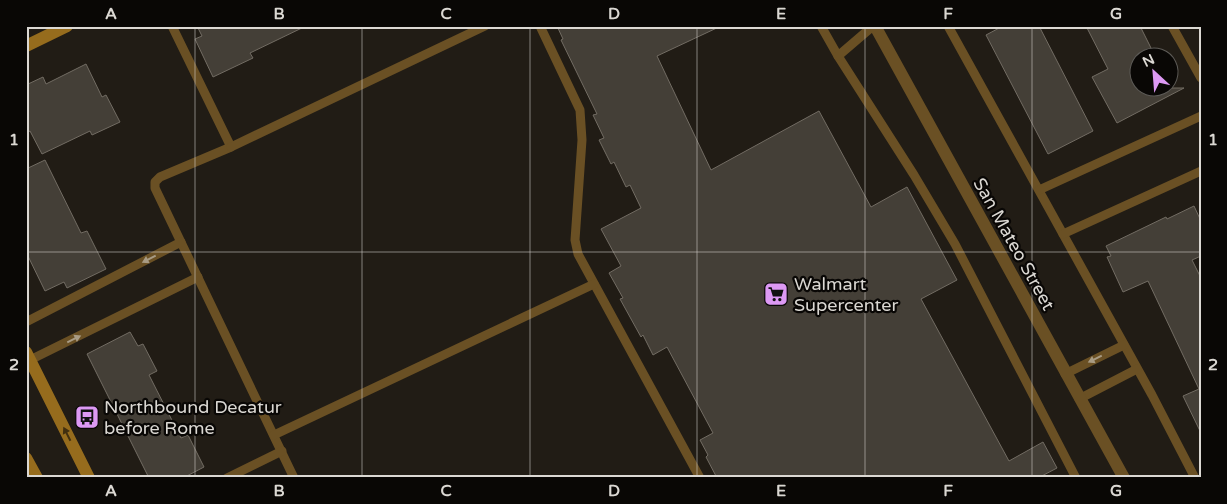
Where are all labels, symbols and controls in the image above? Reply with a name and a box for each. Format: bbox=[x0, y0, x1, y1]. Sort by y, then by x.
text: A bbox=[105, 4, 117, 24]
text: B bbox=[273, 4, 285, 24]
text: C bbox=[440, 4, 452, 24]
text: D bbox=[608, 4, 620, 24]
text: E bbox=[776, 4, 786, 24]
text: F bbox=[943, 4, 953, 24]
text: G bbox=[1110, 4, 1122, 24]
north arrow bbox=[1130, 48, 1180, 98]
text: N bbox=[1140, 51, 1157, 71]
text: 1 bbox=[9, 130, 19, 150]
text: 1 bbox=[1208, 130, 1218, 150]
street label: San Mateo Street bbox=[968, 174, 1060, 314]
one-way arrow bbox=[142, 255, 156, 263]
place label: Walmart Supercenter bbox=[794, 273, 898, 316]
supermarket icon: Walmart Supercenter bbox=[763, 281, 789, 307]
one-way arrow bbox=[67, 335, 81, 343]
text: 2 bbox=[9, 355, 19, 375]
one-way arrow bbox=[1088, 355, 1102, 363]
text: 2 bbox=[1208, 355, 1218, 375]
place label: Northbound Decatur before Rome bbox=[104, 396, 282, 439]
bus stop icon: Northbound Decatur before Rome bbox=[74, 404, 100, 430]
one-way arrow bbox=[63, 427, 71, 441]
text: A bbox=[105, 481, 117, 501]
text: B bbox=[273, 481, 285, 501]
text: C bbox=[440, 481, 452, 501]
text: D bbox=[608, 481, 620, 501]
text: E bbox=[776, 481, 786, 501]
text: F bbox=[943, 481, 953, 501]
text: G bbox=[1110, 481, 1122, 501]

